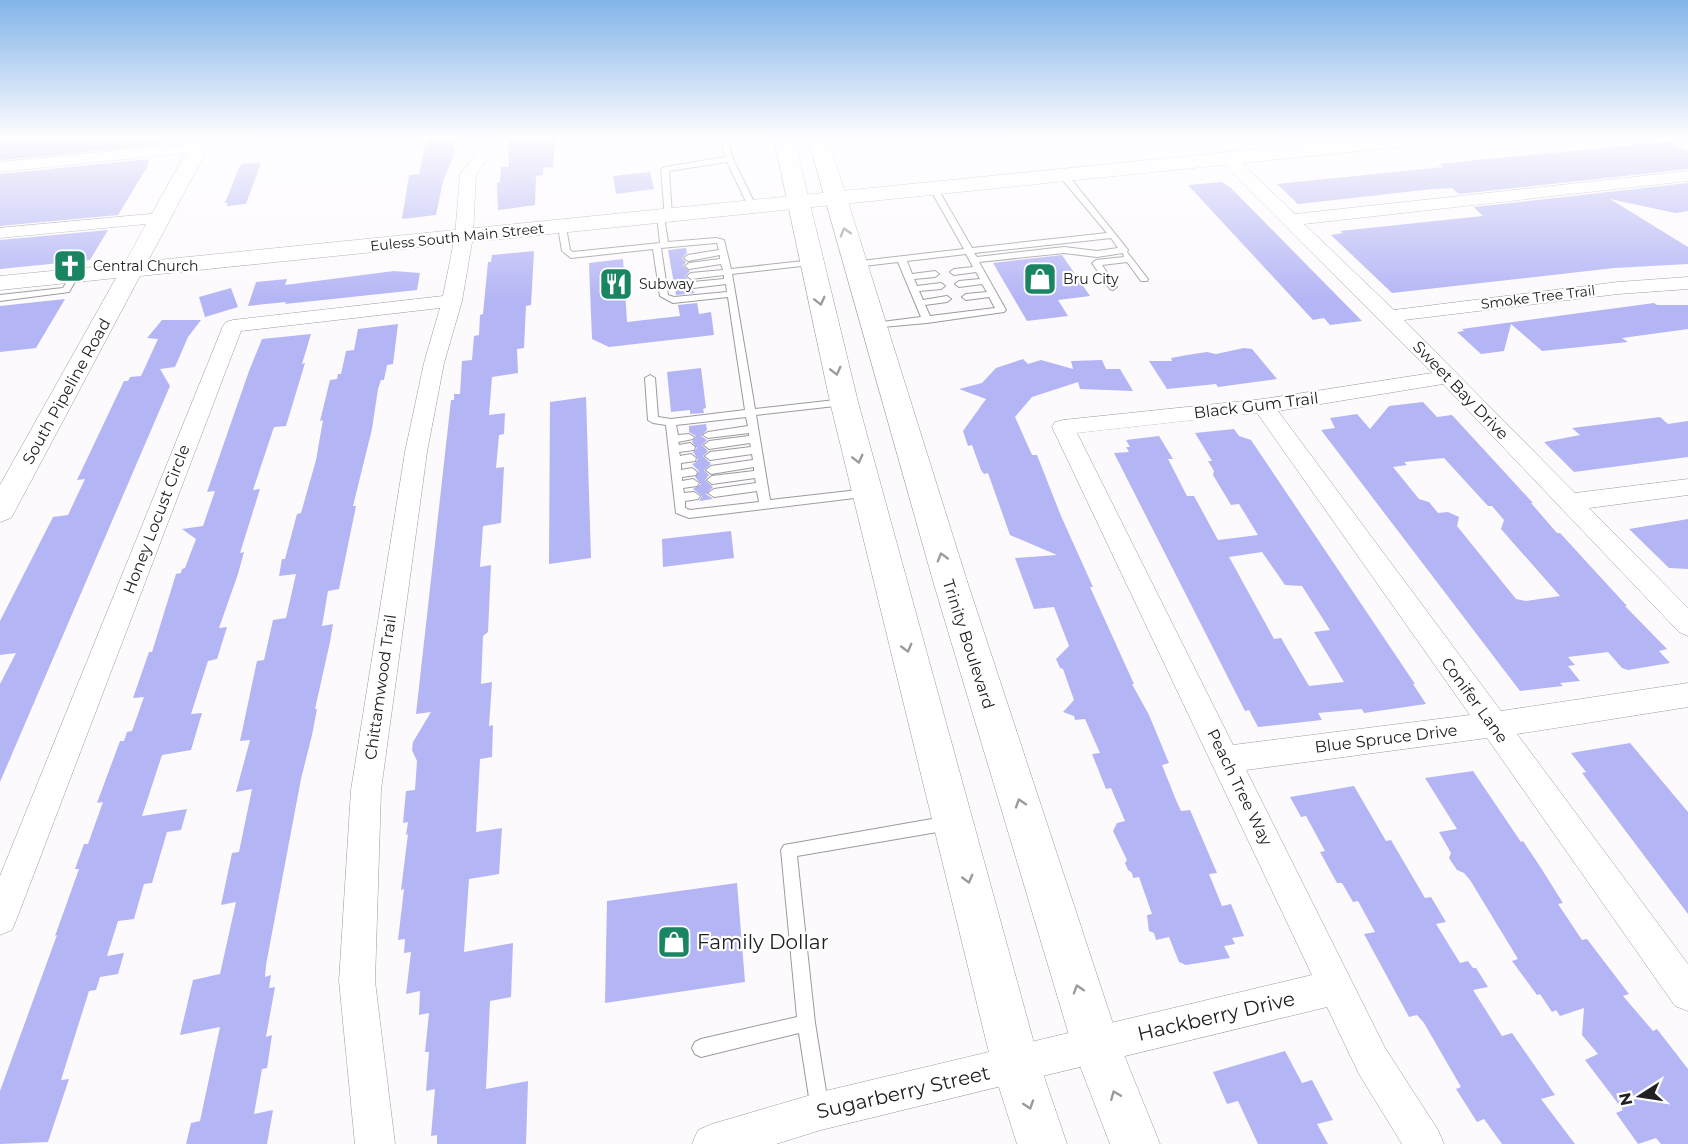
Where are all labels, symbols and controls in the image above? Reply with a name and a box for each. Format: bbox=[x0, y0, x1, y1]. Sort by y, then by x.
street label: Euless South Main Street bbox=[369, 219, 545, 255]
one-way arrow bbox=[840, 227, 853, 238]
church icon: Central Church bbox=[52, 248, 88, 284]
place label: Central Church bbox=[93, 257, 198, 275]
shop icon: Bru City bbox=[1022, 261, 1058, 297]
restaurant icon: Subway bbox=[598, 266, 634, 302]
place label: Bru City bbox=[1063, 270, 1119, 288]
place label: Subway bbox=[639, 275, 694, 293]
street label: Smoke Tree Trail bbox=[1480, 281, 1596, 313]
one-way arrow bbox=[812, 296, 825, 306]
street label: South Pipeline Road bbox=[18, 315, 114, 467]
street label: Sweet Bay Drive bbox=[1409, 337, 1512, 444]
one-way arrow bbox=[829, 365, 842, 375]
street label: Black Gum Trail bbox=[1193, 388, 1320, 423]
street label: Honey Locust Circle bbox=[119, 442, 194, 597]
one-way arrow bbox=[851, 454, 864, 464]
one-way arrow bbox=[937, 552, 949, 563]
street label: Trinity Boulevard bbox=[939, 577, 998, 711]
street label: Chittamwood Trail bbox=[361, 613, 400, 761]
one-way arrow bbox=[900, 643, 913, 653]
street label: Conifer Lane bbox=[1437, 654, 1512, 747]
street label: Blue Spruce Drive bbox=[1314, 720, 1458, 757]
street label: Peach Tree Way bbox=[1203, 726, 1276, 849]
one-way arrow bbox=[1015, 798, 1027, 809]
one-way arrow bbox=[961, 873, 973, 884]
shop icon: Family Dollar bbox=[656, 924, 692, 960]
place label: Family Dollar bbox=[697, 930, 829, 954]
one-way arrow bbox=[1073, 984, 1085, 995]
street label: Hackberry Drive bbox=[1135, 986, 1297, 1046]
street label: Sugarberry Street bbox=[814, 1060, 992, 1124]
north arrow bbox=[1610, 1066, 1670, 1126]
one-way arrow bbox=[1110, 1090, 1122, 1101]
text: N bbox=[1615, 1091, 1636, 1107]
one-way arrow bbox=[1022, 1099, 1034, 1110]

